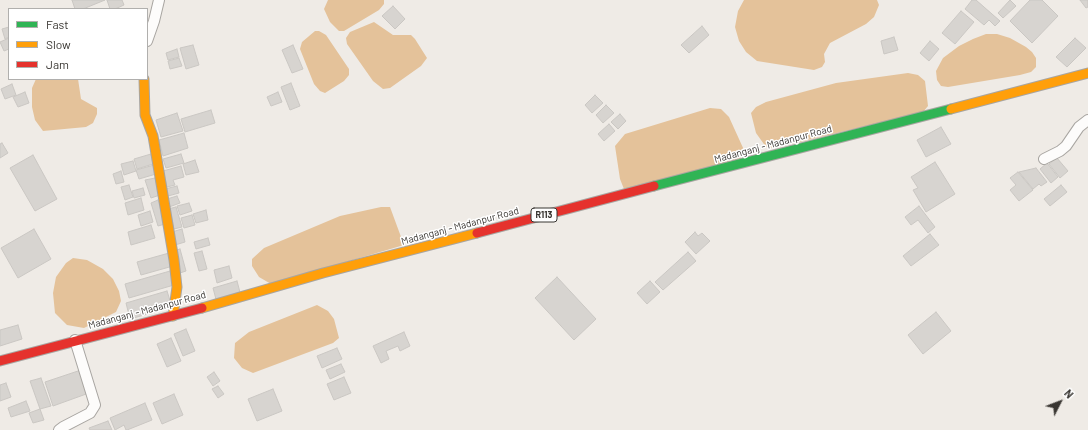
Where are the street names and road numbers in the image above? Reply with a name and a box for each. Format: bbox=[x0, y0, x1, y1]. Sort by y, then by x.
street label: Madanganj - Madanpur Road bbox=[713, 123, 833, 165]
street label: Madanganj - Madanpur Road bbox=[400, 205, 520, 247]
road number: R113 bbox=[531, 208, 557, 222]
street label: Madanganj - Madanpur Road bbox=[87, 289, 207, 331]

